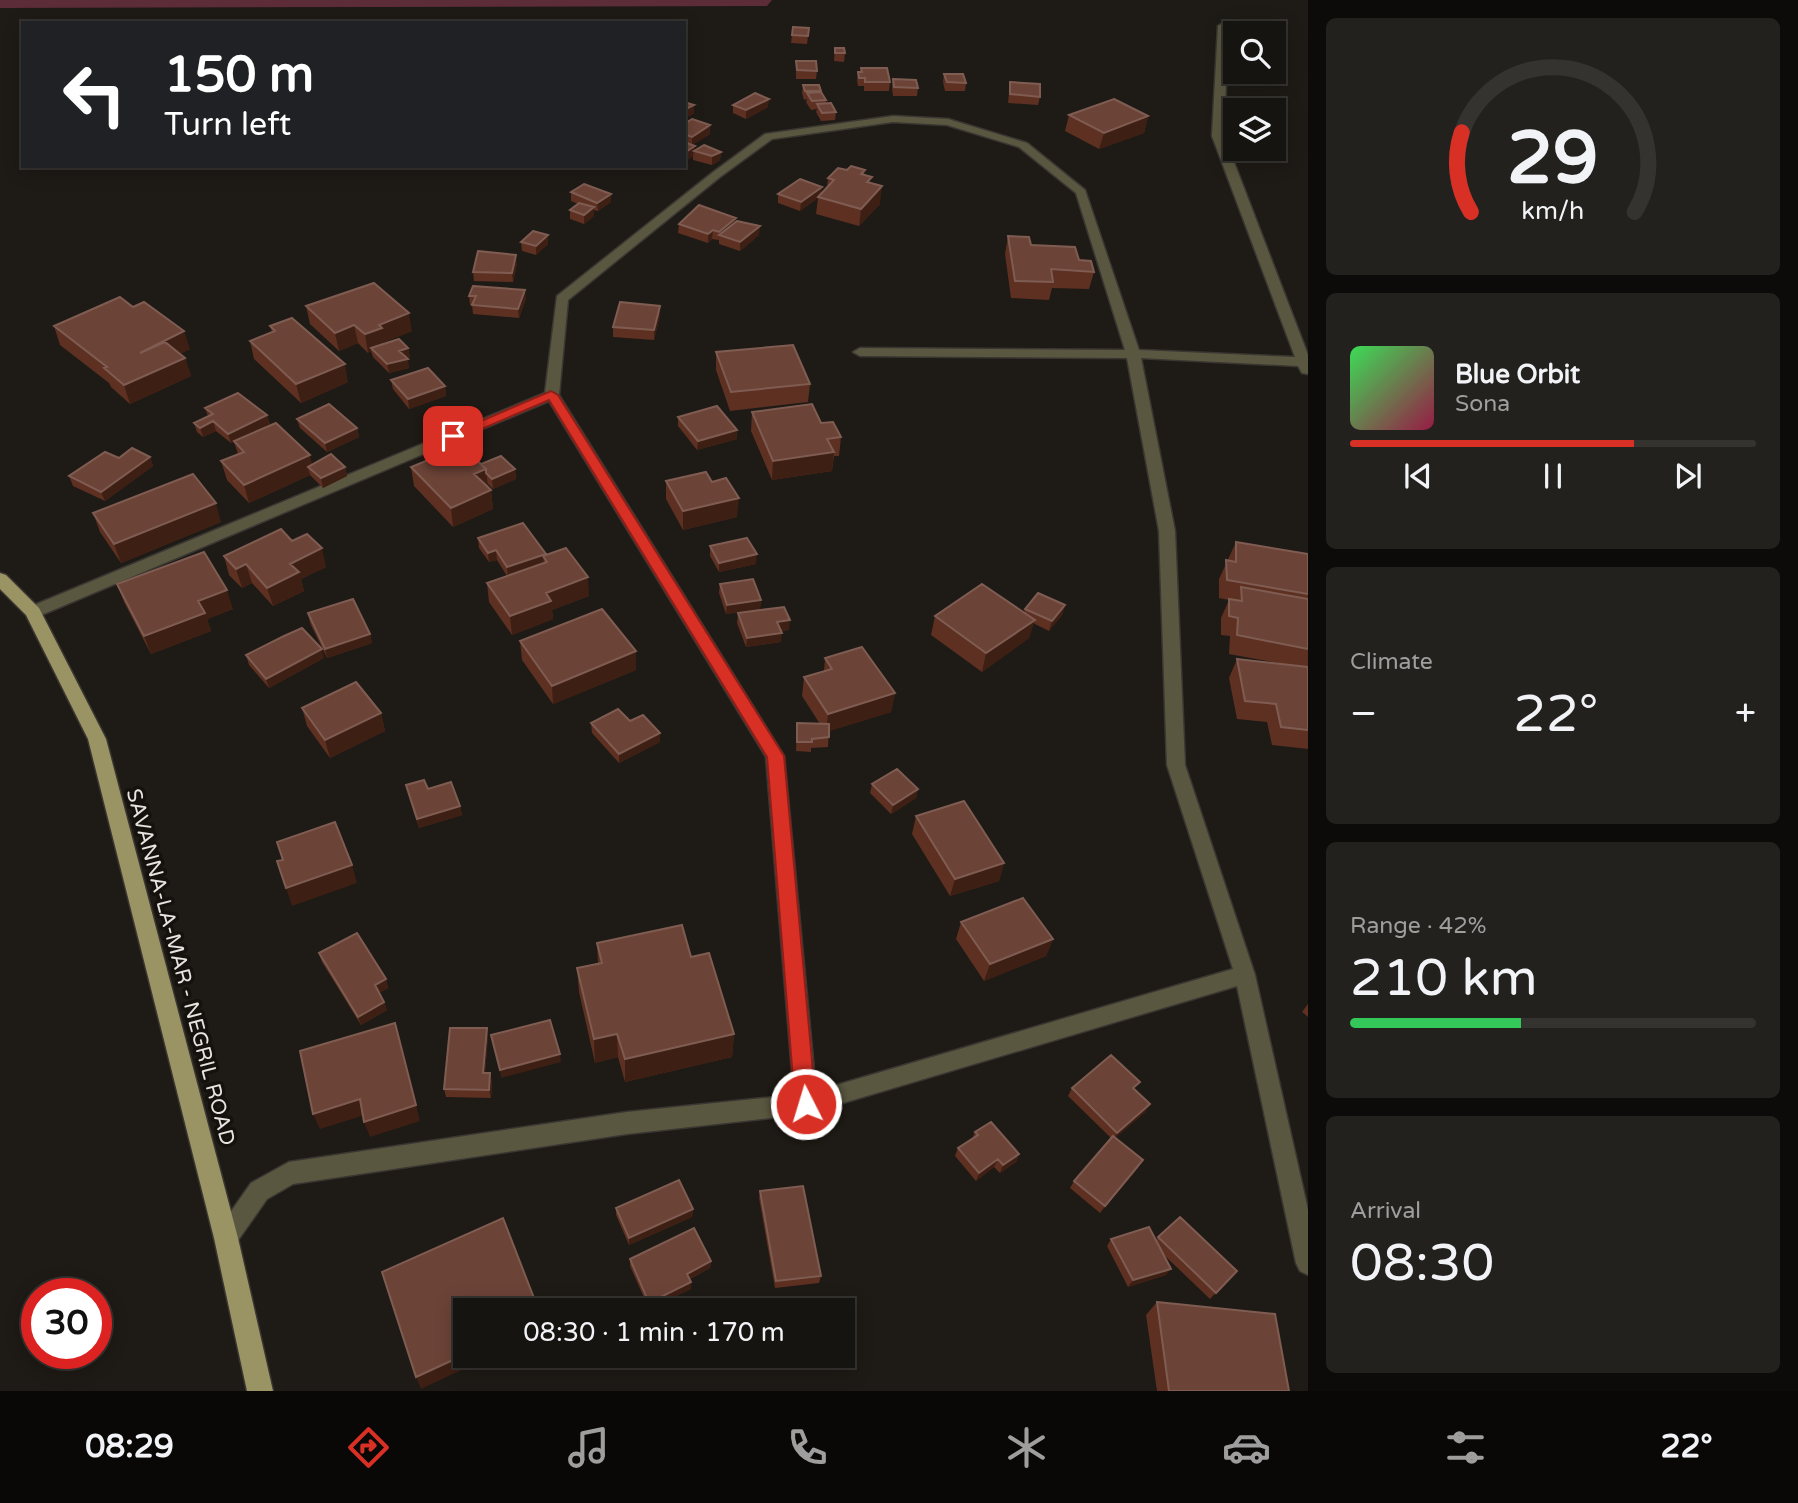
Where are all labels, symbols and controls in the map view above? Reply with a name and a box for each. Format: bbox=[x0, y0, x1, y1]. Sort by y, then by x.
map controls bbox=[1223, 21, 1286, 161]
button: search bbox=[1223, 21, 1286, 84]
text: 150 m bbox=[164, 46, 314, 105]
icon: left bbox=[49, 49, 140, 140]
button: layers bbox=[1223, 98, 1286, 161]
text: Turn left bbox=[164, 106, 291, 144]
text: 29 bbox=[1507, 116, 1599, 204]
text: km/h bbox=[1522, 196, 1584, 226]
text: Blue Orbit bbox=[1455, 359, 1580, 390]
text: Sona bbox=[1455, 390, 1510, 418]
pin bbox=[423, 406, 483, 466]
icon: arrive bbox=[434, 417, 472, 455]
icon: previous bbox=[1399, 457, 1437, 495]
icon: pause bbox=[1534, 457, 1572, 495]
icon: next bbox=[1669, 457, 1707, 495]
text: Climate bbox=[1350, 648, 1433, 676]
text: 22° bbox=[1513, 683, 1598, 746]
text: − bbox=[1350, 691, 1377, 737]
text: + bbox=[1735, 691, 1756, 737]
street label: SAVANNA-LA-MAR - NEGRIL ROAD bbox=[121, 786, 240, 1148]
text: Range · 42% bbox=[1350, 912, 1486, 940]
text: 210 km bbox=[1350, 947, 1538, 1010]
position arrow bbox=[769, 1067, 843, 1141]
text: Arrival bbox=[1350, 1197, 1421, 1225]
text: 08:30 bbox=[1350, 1232, 1494, 1295]
speed limit sign: 30 bbox=[21, 1278, 112, 1369]
text: 08:30 · 1 min · 170 m bbox=[523, 1317, 785, 1348]
icon: directions bbox=[344, 1423, 393, 1472]
icon: music bbox=[564, 1423, 613, 1472]
icon: phone bbox=[783, 1423, 832, 1472]
icon: climate bbox=[1002, 1423, 1051, 1472]
icon: car bbox=[1222, 1423, 1271, 1472]
icon: filters bbox=[1441, 1423, 1490, 1472]
text: 08:29 bbox=[85, 1428, 174, 1466]
text: 22° bbox=[1660, 1428, 1713, 1466]

